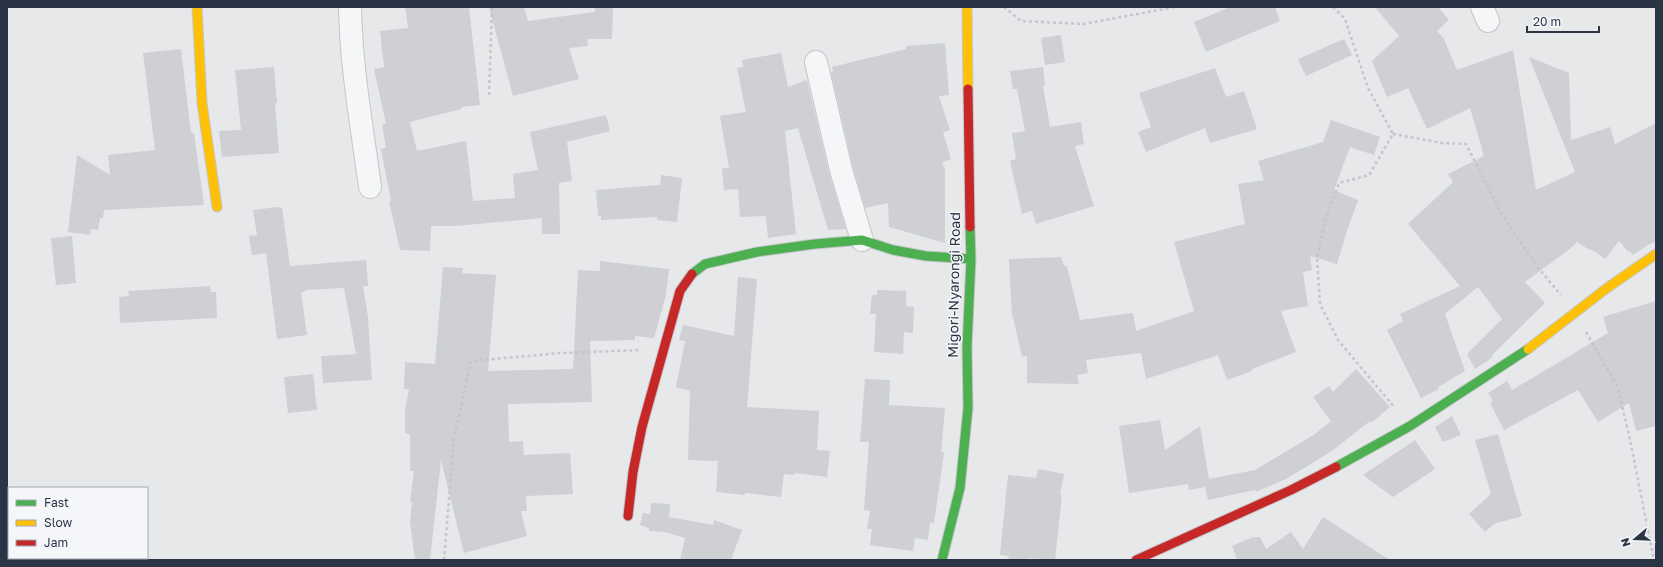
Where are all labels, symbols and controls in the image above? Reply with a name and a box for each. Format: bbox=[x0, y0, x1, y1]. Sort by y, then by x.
scale bar bbox=[1527, 8, 1599, 34]
text: 20 m bbox=[1533, 14, 1561, 29]
street label: Migori-Nyarongi Road bbox=[944, 212, 963, 358]
legend bbox=[8, 487, 148, 559]
text: Fast bbox=[44, 495, 69, 510]
text: Slow bbox=[44, 515, 72, 530]
north arrow bbox=[1615, 519, 1655, 559]
text: Jam bbox=[44, 535, 68, 550]
text: N bbox=[1618, 536, 1633, 548]

